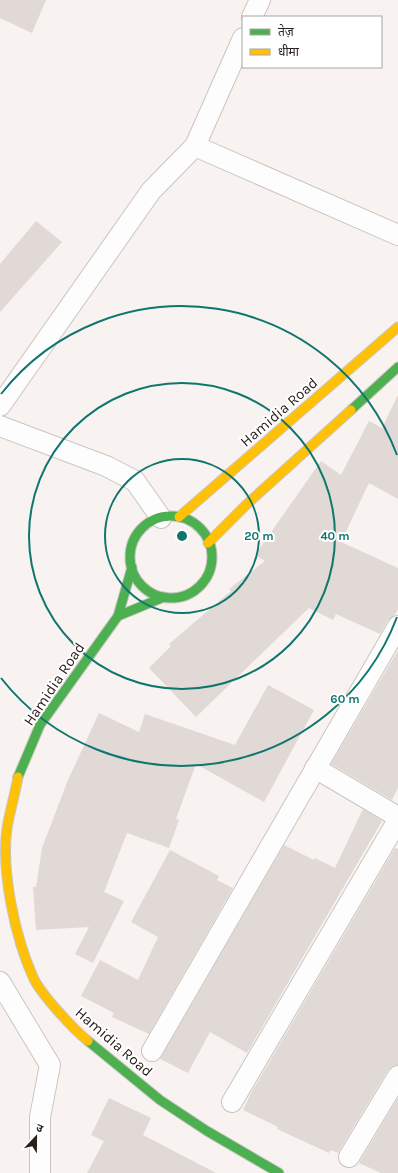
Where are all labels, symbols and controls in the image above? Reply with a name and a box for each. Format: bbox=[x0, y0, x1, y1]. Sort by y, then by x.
legend bbox=[242, 16, 382, 68]
text: तेज़ bbox=[278, 24, 295, 39]
text: धीमा bbox=[278, 44, 300, 59]
street label: Hamidia Road bbox=[237, 374, 321, 450]
centre of rings bbox=[175, 529, 189, 543]
text: 20 m bbox=[244, 529, 274, 543]
text: 40 m bbox=[320, 529, 350, 543]
street label: Hamidia Road bbox=[20, 639, 88, 729]
text: 60 m bbox=[330, 692, 360, 706]
street label: Hamidia Road bbox=[72, 1004, 156, 1080]
north arrow bbox=[16, 1117, 56, 1157]
text: उ bbox=[34, 1121, 45, 1136]

